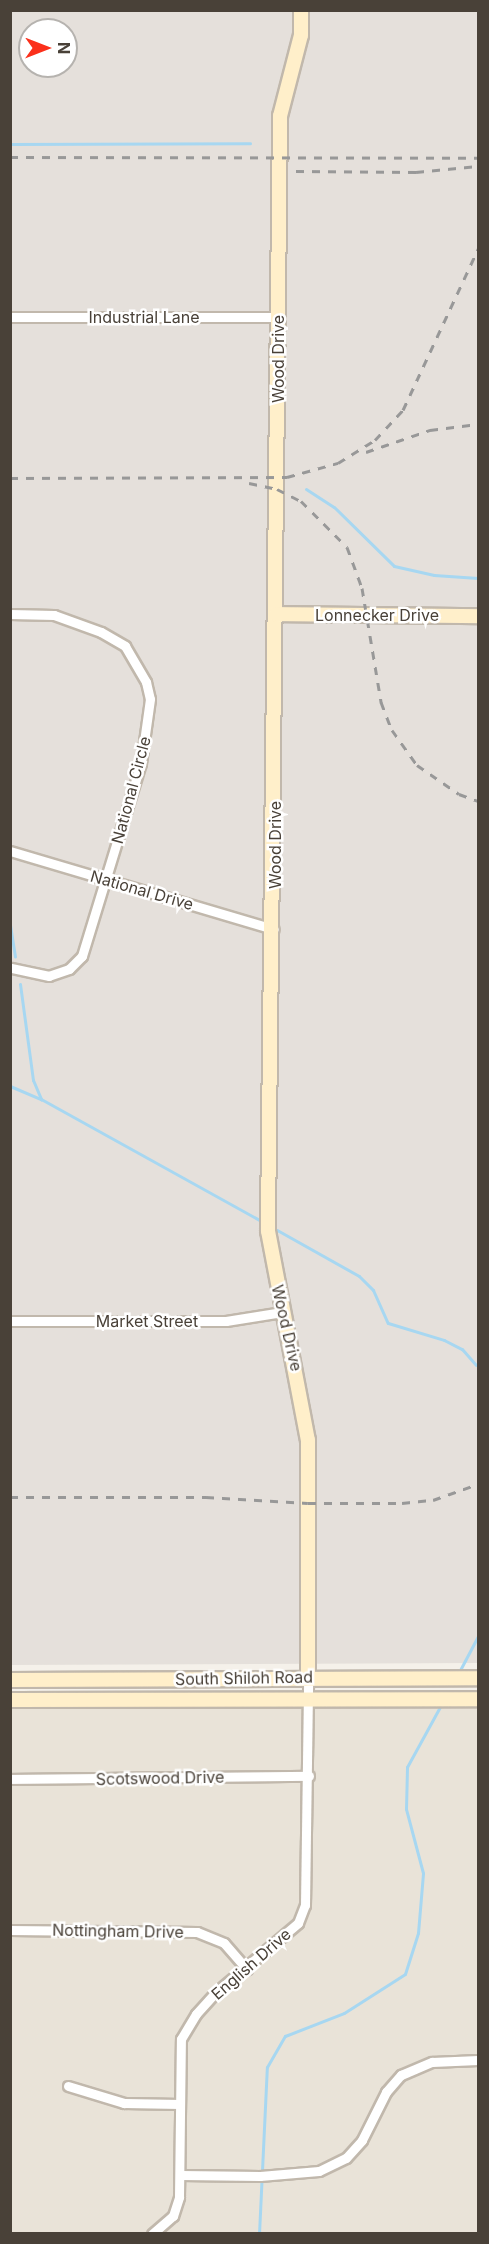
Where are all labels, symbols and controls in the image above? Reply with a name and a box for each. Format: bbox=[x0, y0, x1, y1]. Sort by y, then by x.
north arrow bbox=[18, 18, 78, 78]
text: N bbox=[54, 42, 74, 54]
street label: Industrial Lane bbox=[88, 307, 200, 327]
street label: Wood Drive bbox=[268, 315, 288, 403]
street label: Lonnecker Drive bbox=[315, 605, 439, 625]
street label: National Circle bbox=[107, 734, 155, 846]
street label: Wood Drive bbox=[265, 801, 285, 889]
street label: National Drive bbox=[88, 866, 196, 914]
street label: Wood Drive bbox=[268, 1283, 306, 1373]
street label: Market Street bbox=[96, 1311, 198, 1331]
street label: South Shiloh Road bbox=[175, 1667, 313, 1689]
street label: Scotswood Drive bbox=[96, 1767, 224, 1789]
street label: Nottingham Drive bbox=[52, 1920, 184, 1942]
street label: English Drive bbox=[207, 1924, 295, 2004]

